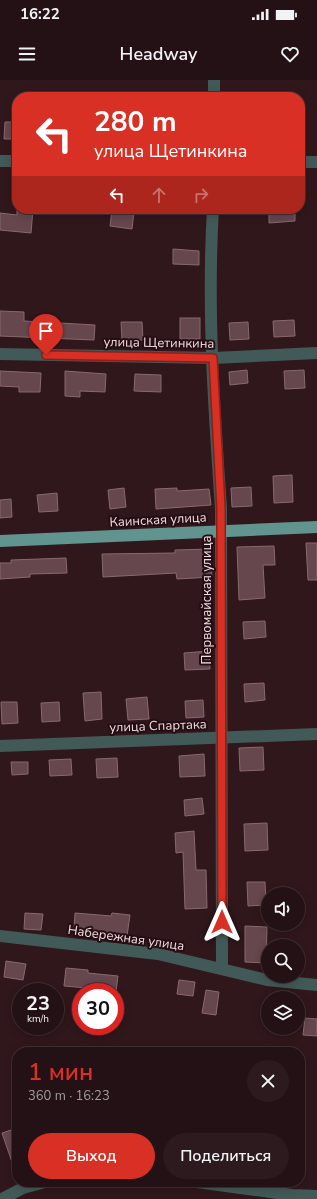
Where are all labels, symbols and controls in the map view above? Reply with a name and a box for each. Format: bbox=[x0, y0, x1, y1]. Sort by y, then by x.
text: 16:22 bbox=[20, 4, 60, 24]
text: Headway bbox=[120, 42, 197, 66]
icon: menu bbox=[16, 43, 38, 65]
icon: heart bbox=[279, 43, 301, 65]
text: 280 m bbox=[94, 103, 177, 141]
icon: left bbox=[28, 108, 80, 160]
text: улица Щетинкина bbox=[94, 139, 248, 163]
icon: left bbox=[106, 184, 128, 206]
icon: ahead bbox=[148, 184, 170, 206]
icon: right bbox=[190, 184, 212, 206]
pin bbox=[29, 314, 63, 355]
icon: arrive bbox=[35, 320, 57, 342]
street label: улица Щетинкина bbox=[103, 333, 215, 353]
street label: Каинская улица bbox=[109, 508, 207, 532]
street label: Первомайская улица bbox=[198, 536, 216, 664]
street label: улица Спартака bbox=[109, 715, 207, 737]
map controls bbox=[261, 887, 305, 1035]
button: sound bbox=[261, 887, 305, 931]
position arrow bbox=[201, 901, 243, 943]
street label: Набережная улица bbox=[67, 921, 185, 955]
button: search bbox=[261, 939, 305, 983]
speed limit sign: 30 bbox=[72, 983, 124, 1035]
text: 23 bbox=[26, 990, 50, 1017]
button: layers bbox=[261, 991, 305, 1035]
text: km/h bbox=[27, 1012, 49, 1026]
text: 1 мин bbox=[28, 1056, 93, 1088]
button: close bbox=[247, 1060, 289, 1102]
text: 360 m · 16:23 bbox=[28, 1087, 110, 1105]
button: Выход bbox=[28, 1133, 155, 1179]
button: Поделиться bbox=[163, 1133, 289, 1179]

